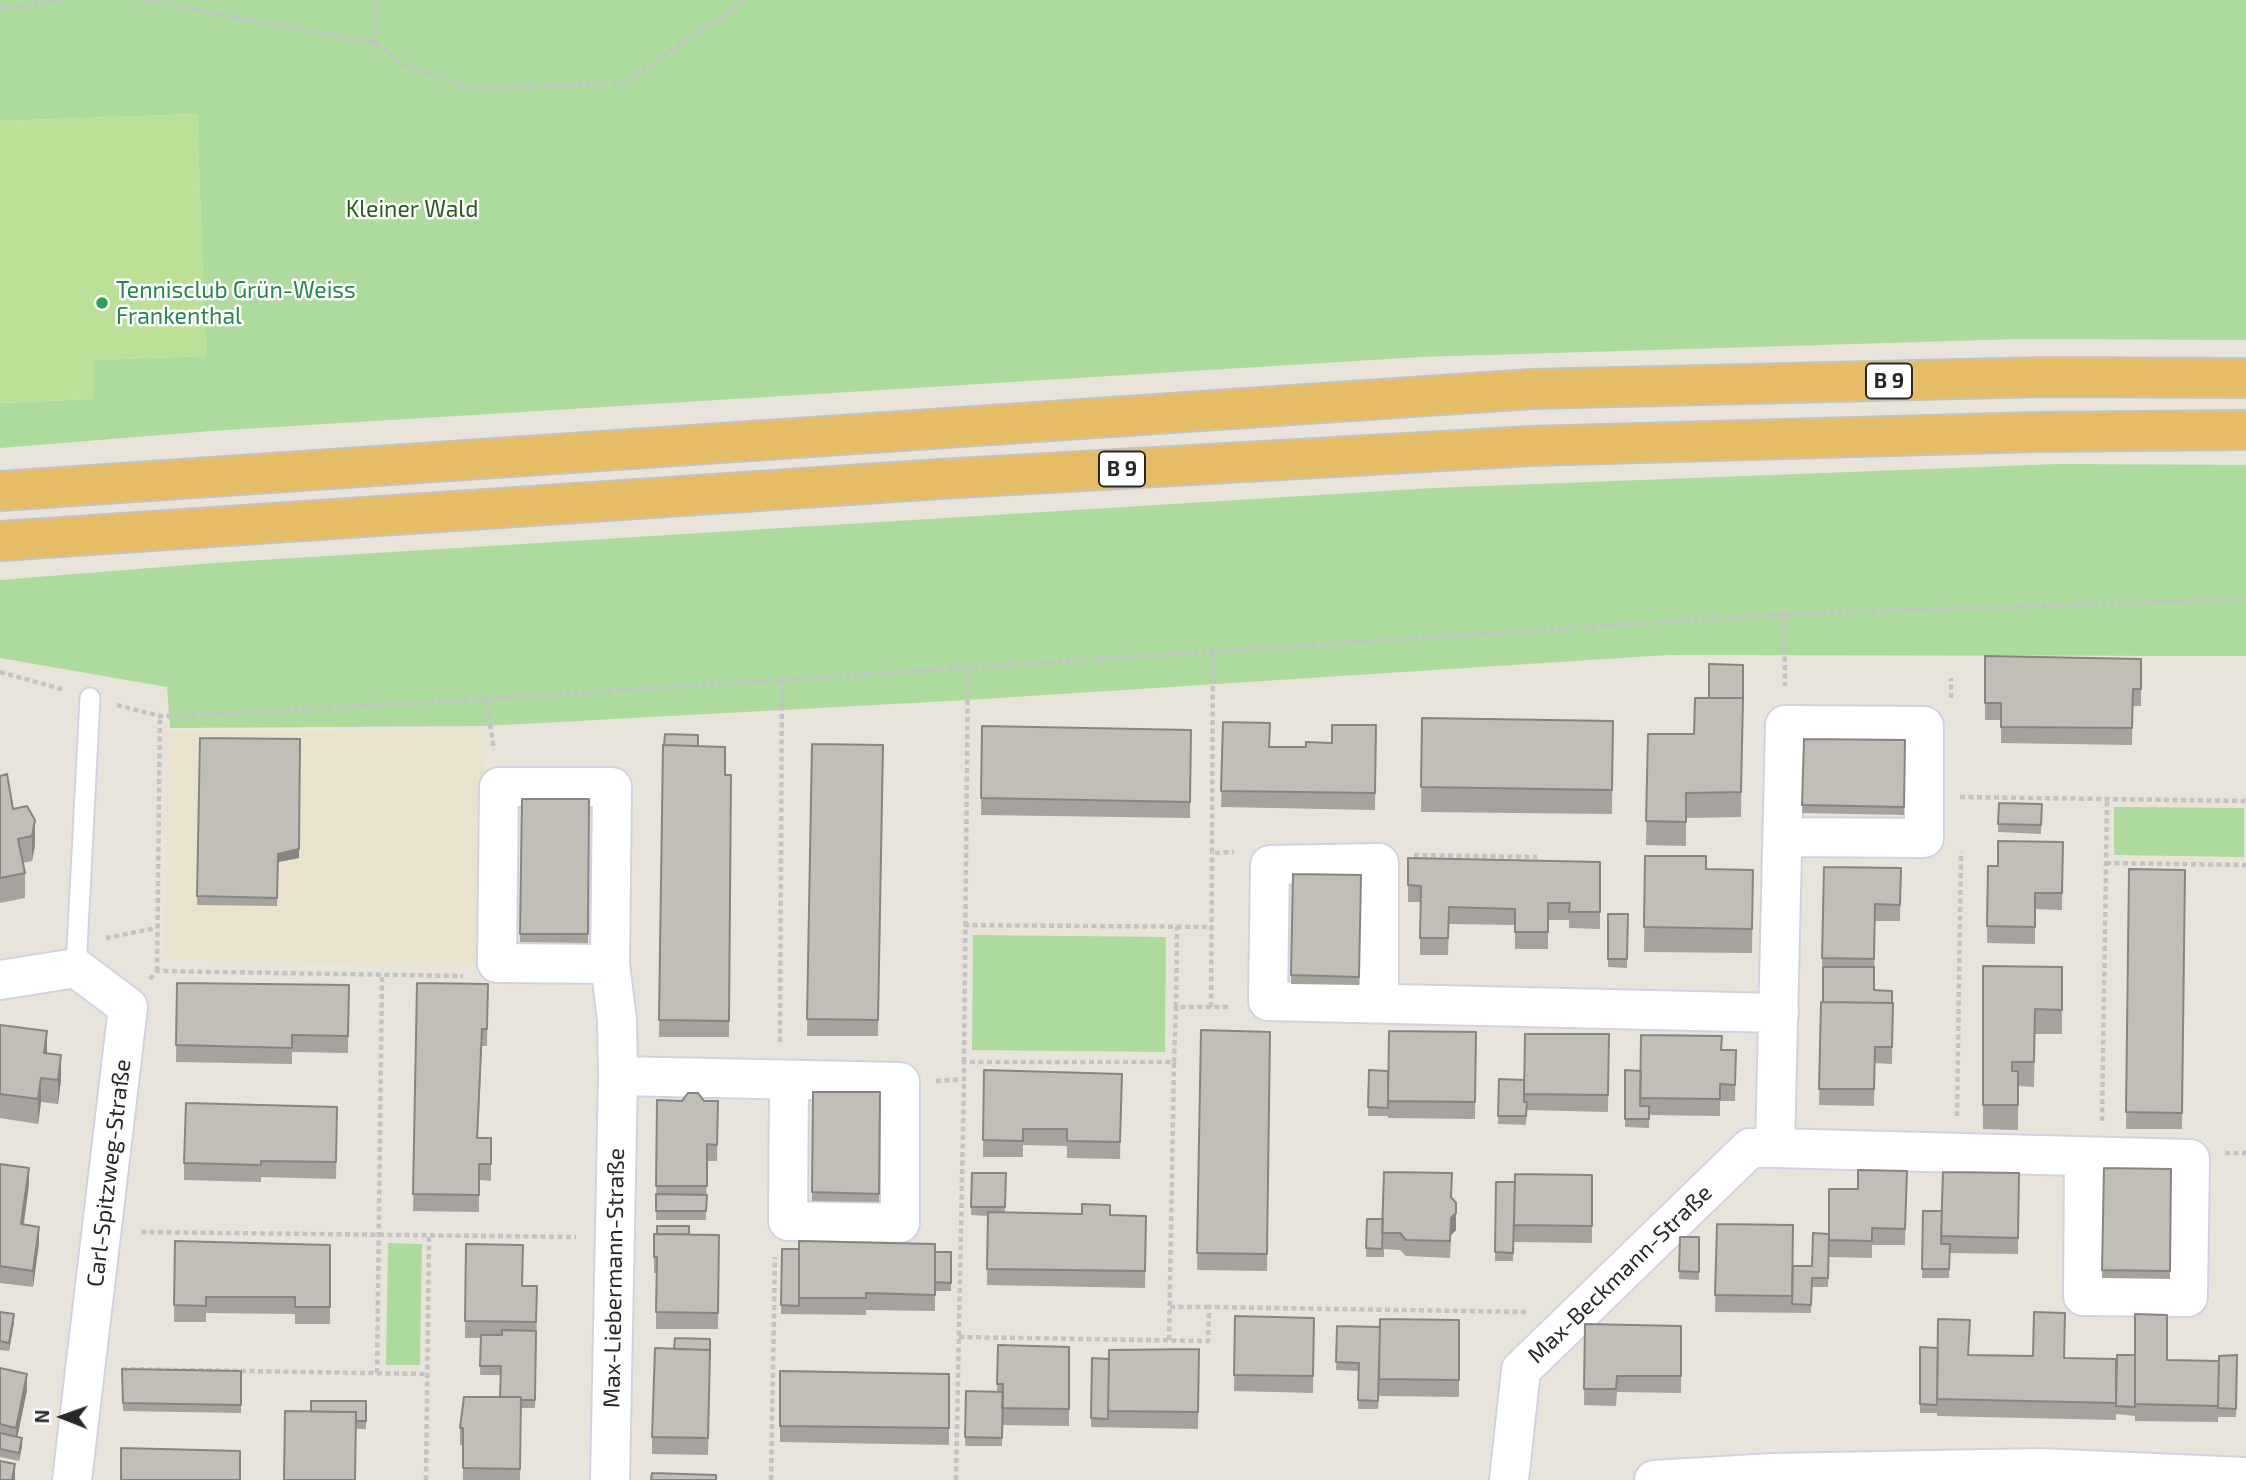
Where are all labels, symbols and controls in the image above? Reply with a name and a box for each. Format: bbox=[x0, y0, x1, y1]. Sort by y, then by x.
park label: Kleiner Wald bbox=[346, 195, 478, 223]
place label: Tennisclub Grün-Weiss Frankenthal bbox=[116, 276, 356, 330]
marker: Tennisclub Grün-Weiss Frankenthal bbox=[94, 295, 110, 311]
road number: B 9 bbox=[1866, 364, 1912, 398]
road number: B 9 bbox=[1099, 452, 1145, 486]
street label: Carl-Spitzweg-Straße bbox=[81, 1058, 137, 1288]
street label: Max-Liebermann-Straße bbox=[598, 1148, 630, 1408]
street label: Max-Beckmann-Straße bbox=[1522, 1179, 1718, 1369]
north arrow bbox=[28, 1382, 98, 1452]
text: N bbox=[30, 1410, 53, 1424]

